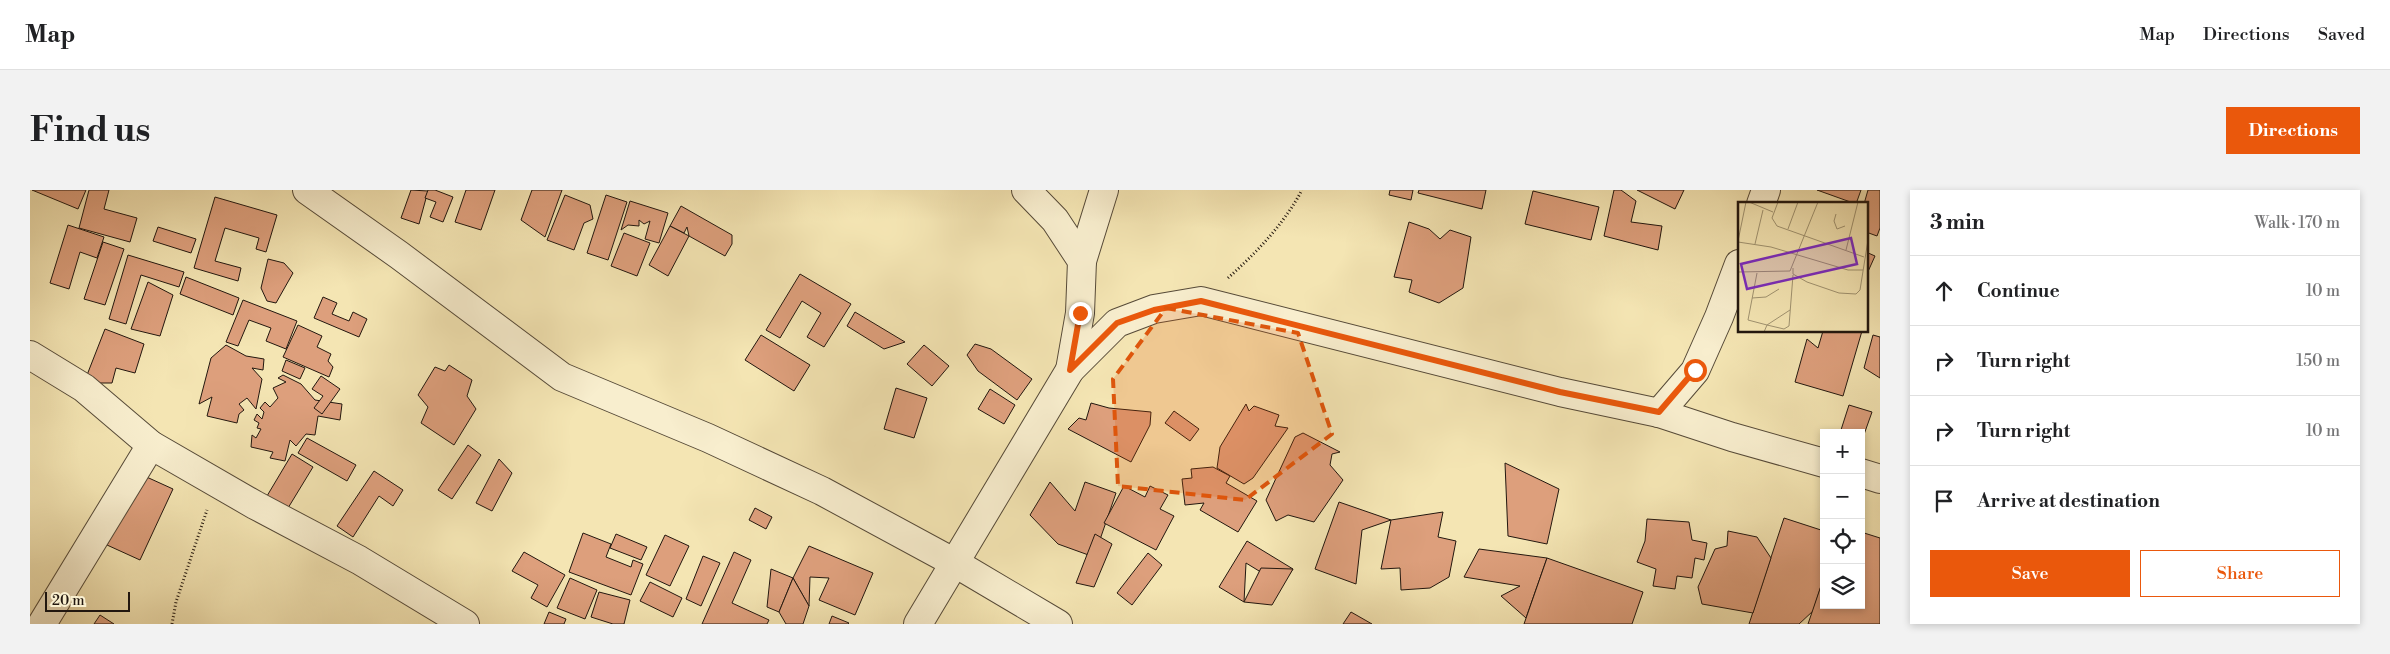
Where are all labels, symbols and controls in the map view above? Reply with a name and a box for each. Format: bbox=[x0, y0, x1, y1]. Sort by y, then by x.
text: Map bbox=[25, 20, 75, 50]
text: Map bbox=[2139, 23, 2175, 46]
text: Directions bbox=[2203, 23, 2290, 46]
text: Saved bbox=[2318, 23, 2365, 46]
button: Directions bbox=[2226, 107, 2360, 154]
text: Find us bbox=[30, 109, 150, 152]
inset map bbox=[1738, 202, 1868, 332]
text: 3 min bbox=[1930, 210, 1985, 236]
text: Walk · 170 m bbox=[2254, 213, 2340, 233]
icon: ahead bbox=[1930, 277, 1958, 305]
text: Continue bbox=[1977, 279, 2060, 303]
text: 10 m bbox=[2306, 281, 2340, 301]
route end bbox=[1069, 302, 1092, 325]
icon: right bbox=[1930, 347, 1958, 375]
text: Turn right bbox=[1977, 349, 2070, 373]
text: 150 m bbox=[2296, 351, 2340, 371]
route start bbox=[1684, 359, 1707, 382]
icon: right bbox=[1930, 417, 1958, 445]
text: Turn right bbox=[1977, 419, 2070, 443]
text: 10 m bbox=[2306, 421, 2340, 441]
map controls bbox=[1820, 429, 1865, 609]
button: + bbox=[1820, 429, 1865, 474]
button: − bbox=[1820, 474, 1865, 519]
icon: arrive bbox=[1930, 487, 1958, 515]
text: Arrive at destination bbox=[1977, 489, 2160, 513]
button: locate bbox=[1820, 519, 1865, 564]
button: Save bbox=[1930, 550, 2130, 597]
button: Share bbox=[2140, 550, 2340, 597]
button: layers bbox=[1820, 564, 1865, 609]
scale bar bbox=[45, 589, 130, 612]
text: 20 m bbox=[52, 592, 84, 610]

